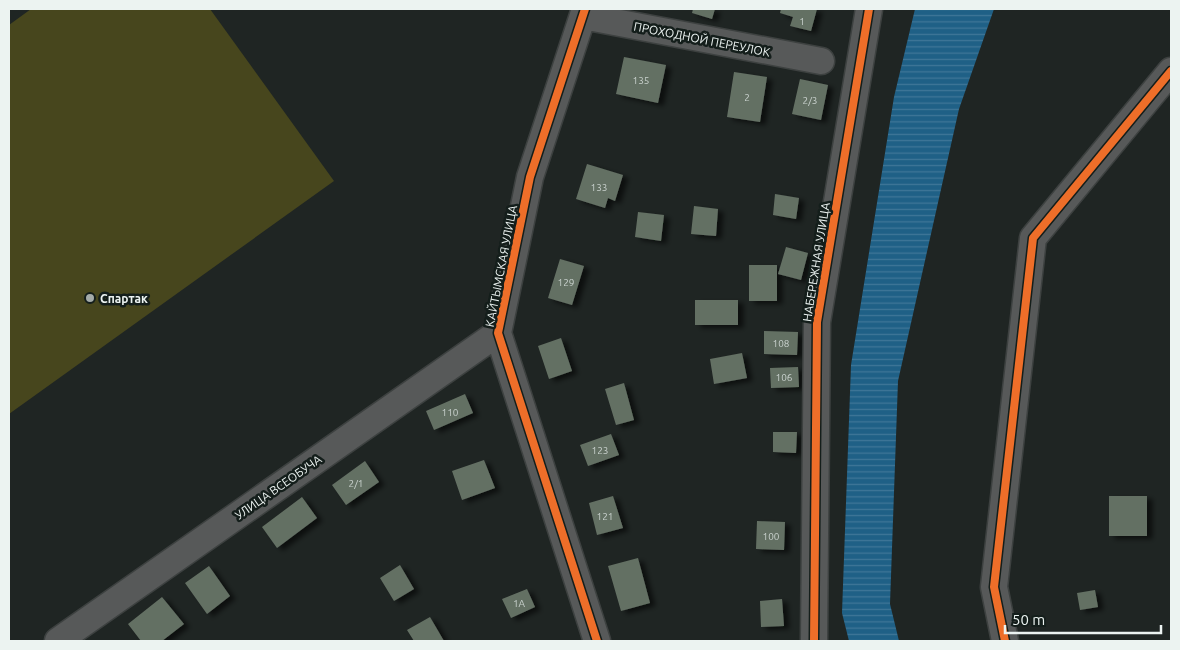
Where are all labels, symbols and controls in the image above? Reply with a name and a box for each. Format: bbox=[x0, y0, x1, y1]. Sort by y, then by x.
house number: 1 bbox=[799, 16, 805, 27]
street label: ПРОХОДНОЙ ПЕРЕУЛОК bbox=[633, 19, 772, 59]
house number: 135 bbox=[633, 75, 649, 86]
house number: 2 bbox=[744, 92, 750, 103]
house number: 2/3 bbox=[803, 95, 817, 106]
house number: 133 bbox=[591, 182, 607, 193]
street label: НАБЕРЕЖНАЯ УЛИЦА bbox=[800, 201, 832, 323]
street label: КАЙТЫМСКАЯ УЛИЦА bbox=[483, 204, 519, 328]
house number: 129 bbox=[558, 277, 574, 288]
marker: Спартак bbox=[84, 292, 96, 304]
place label: Спартак bbox=[100, 292, 148, 305]
house number: 108 bbox=[773, 338, 790, 349]
house number: 106 bbox=[776, 372, 793, 383]
house number: 110 bbox=[442, 407, 459, 418]
house number: 123 bbox=[592, 445, 608, 456]
street label: УЛИЦА ВСЕОБУЧА bbox=[232, 452, 324, 522]
house number: 2/1 bbox=[349, 478, 363, 489]
house number: 121 bbox=[597, 511, 613, 522]
house number: 100 bbox=[763, 531, 780, 542]
house number: 1А bbox=[513, 598, 526, 609]
scale bar bbox=[1005, 602, 1161, 634]
text: 50 m bbox=[1012, 611, 1045, 628]

